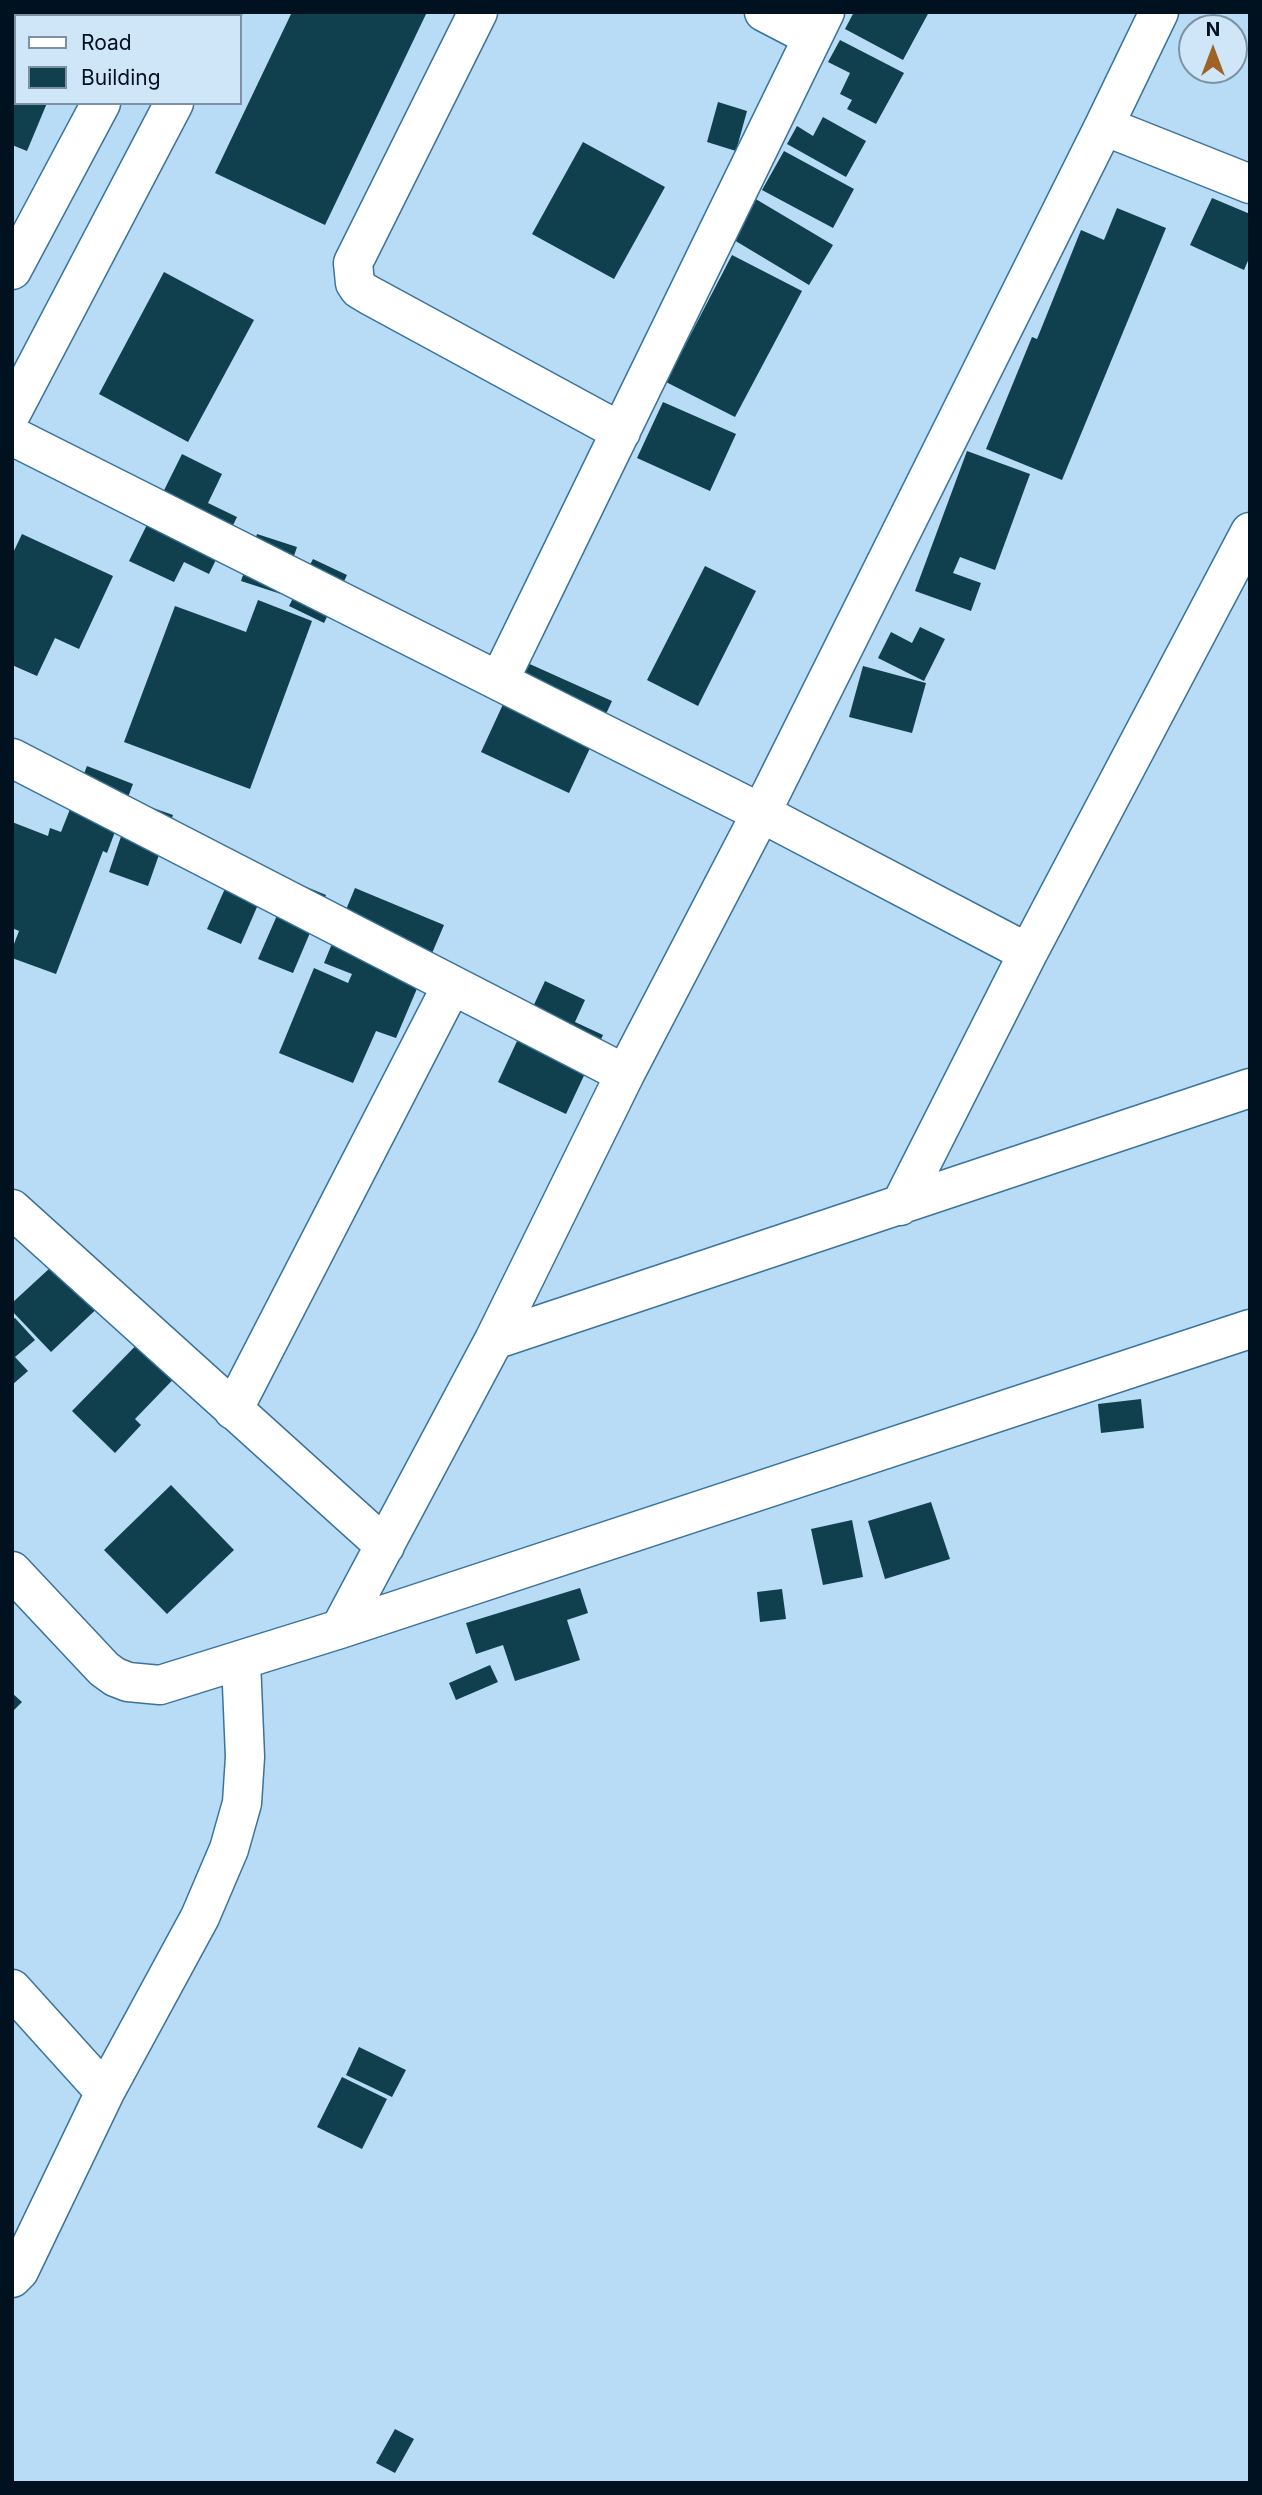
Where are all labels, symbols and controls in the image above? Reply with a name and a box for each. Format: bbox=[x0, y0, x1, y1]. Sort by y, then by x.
legend bbox=[14, 14, 242, 105]
north arrow bbox=[1178, 14, 1248, 84]
text: N bbox=[1206, 18, 1220, 41]
text: Road bbox=[81, 30, 132, 55]
text: Building bbox=[81, 65, 161, 90]

